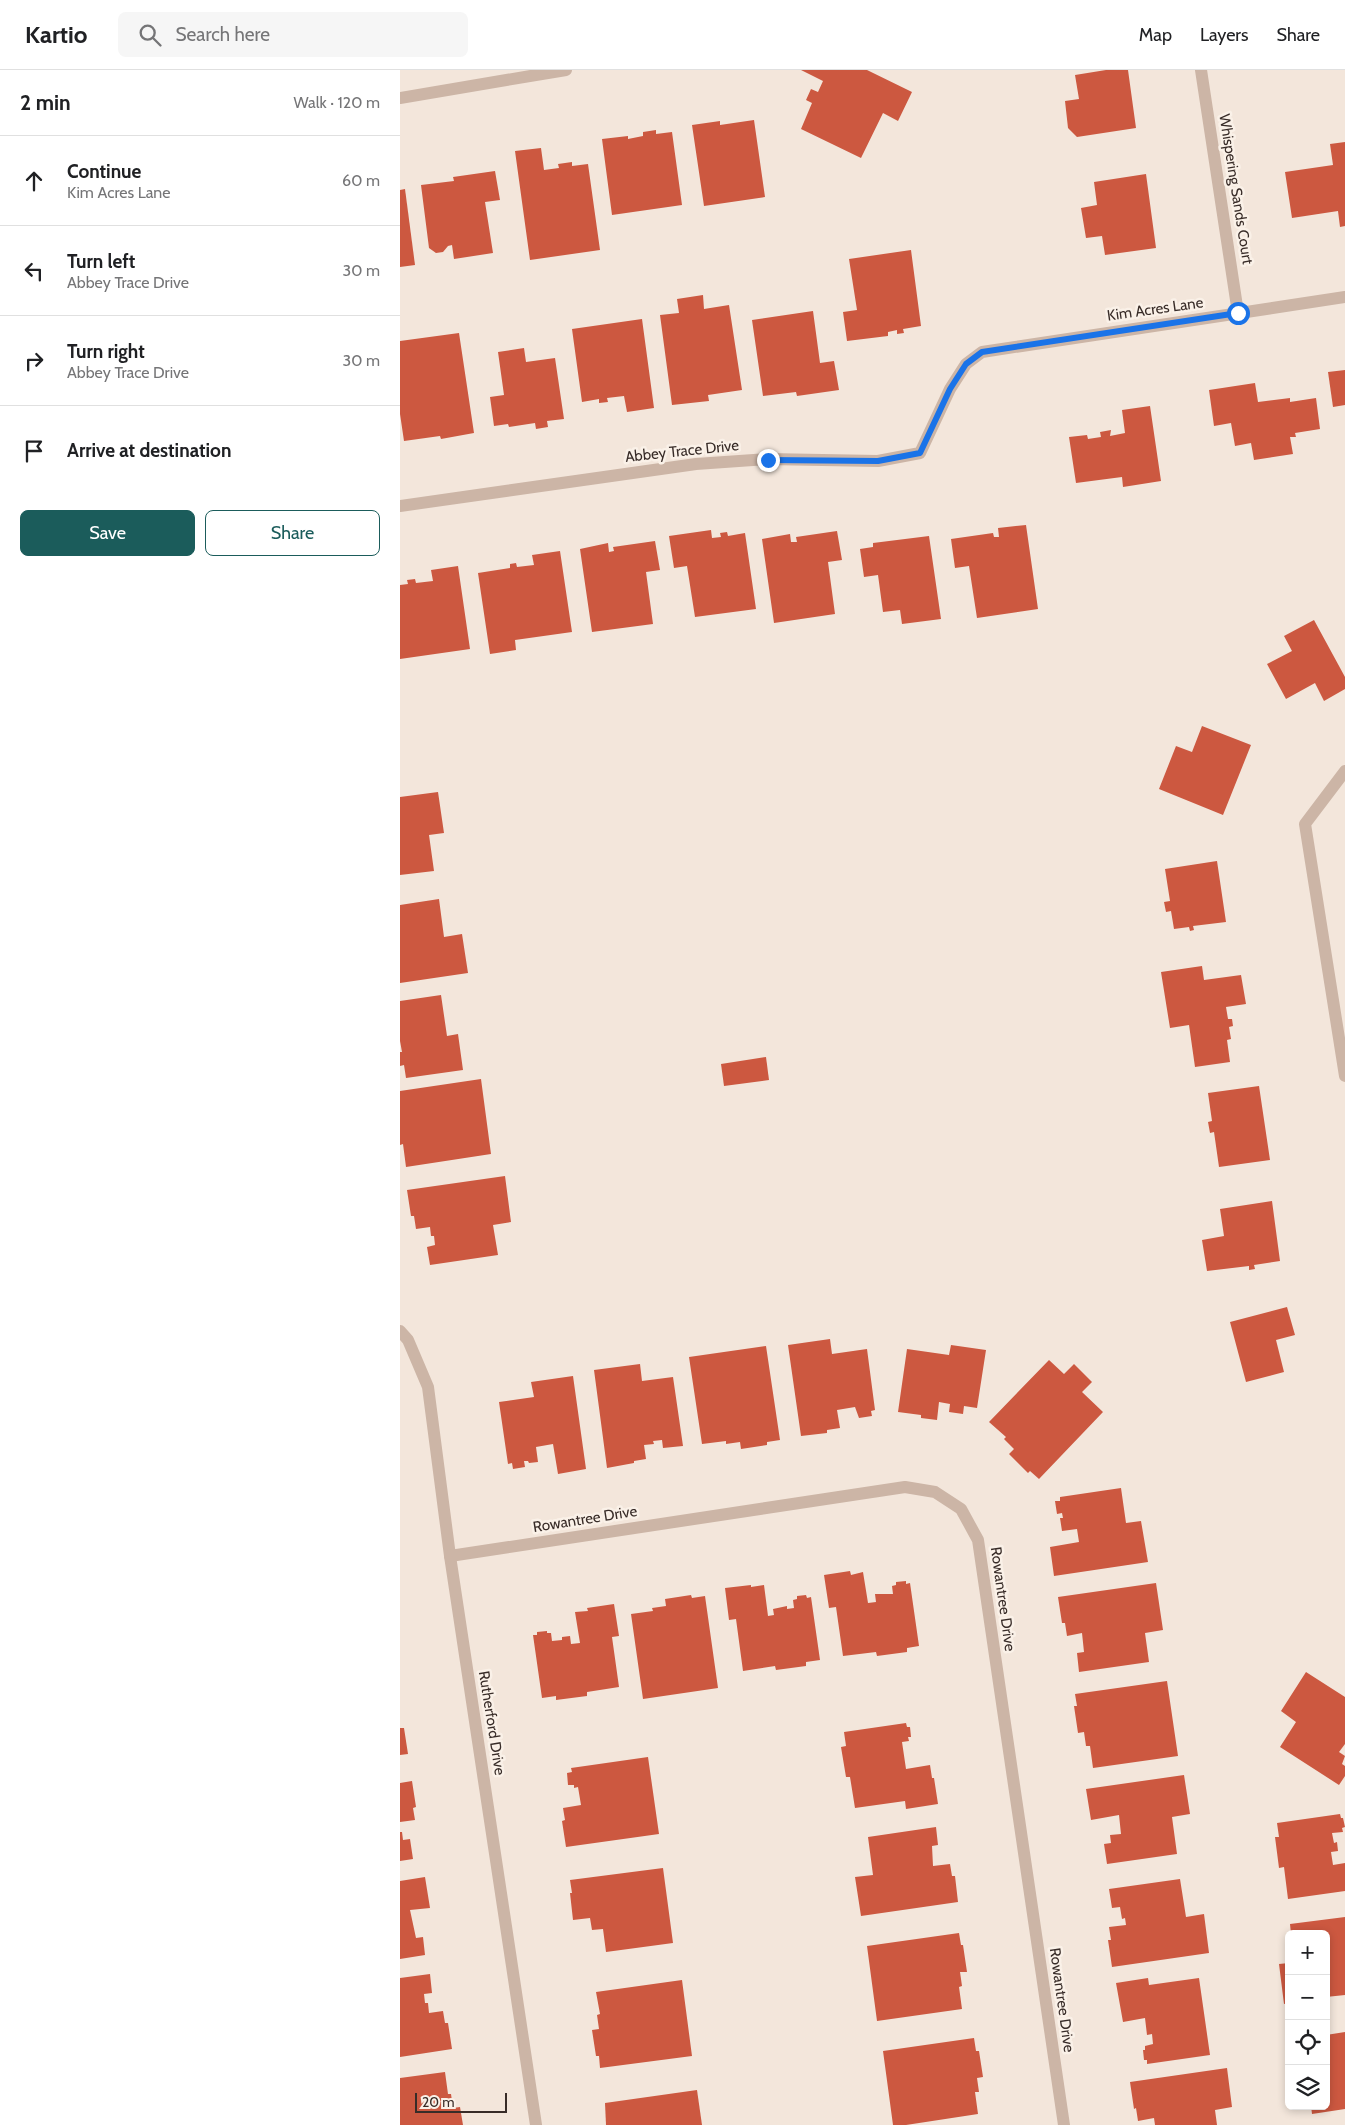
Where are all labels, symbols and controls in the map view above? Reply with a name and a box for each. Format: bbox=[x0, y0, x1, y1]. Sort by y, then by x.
search box bbox=[118, 12, 468, 57]
text: Kartio bbox=[25, 20, 88, 49]
icon: search bbox=[136, 21, 164, 49]
text: Search here bbox=[176, 23, 270, 46]
text: Map bbox=[1139, 24, 1172, 46]
text: Layers bbox=[1200, 24, 1249, 46]
text: Share bbox=[1277, 24, 1320, 46]
text: 2 min bbox=[20, 90, 71, 115]
text: Walk · 120 m bbox=[293, 93, 380, 112]
street label: Whispering Sands Court bbox=[1215, 112, 1257, 266]
text: Continue bbox=[67, 160, 141, 183]
icon: ahead bbox=[20, 167, 48, 195]
text: 60 m bbox=[342, 171, 380, 190]
text: Kim Acres Lane bbox=[67, 183, 171, 202]
text: Turn left bbox=[67, 250, 135, 273]
icon: left bbox=[20, 257, 48, 285]
text: 30 m bbox=[343, 261, 380, 280]
text: Abbey Trace Drive bbox=[67, 273, 189, 292]
street label: Kim Acres Lane bbox=[1106, 293, 1205, 325]
route start bbox=[1227, 302, 1250, 325]
text: Turn right bbox=[67, 340, 145, 363]
icon: right bbox=[20, 347, 48, 375]
text: 30 m bbox=[343, 351, 380, 370]
text: Abbey Trace Drive bbox=[67, 363, 189, 382]
street label: Abbey Trace Drive bbox=[624, 436, 740, 466]
icon: arrive bbox=[20, 437, 48, 465]
text: Arrive at destination bbox=[67, 439, 231, 462]
route end bbox=[757, 449, 780, 472]
button: Save bbox=[20, 510, 195, 556]
button: Share bbox=[205, 510, 380, 556]
street label: Rowantree Drive bbox=[532, 1502, 639, 1536]
street label: Rowantree Drive bbox=[987, 1546, 1019, 1653]
street label: Rutherford Drive bbox=[475, 1670, 509, 1777]
map controls bbox=[1285, 1930, 1330, 2110]
button: + bbox=[1285, 1930, 1330, 1975]
street label: Rowantree Drive bbox=[1046, 1947, 1078, 2054]
button: − bbox=[1285, 1975, 1330, 2020]
button: locate bbox=[1285, 2020, 1330, 2065]
button: layers bbox=[1285, 2065, 1330, 2110]
scale bar bbox=[415, 2090, 508, 2113]
text: 20 m bbox=[422, 2093, 455, 2111]

